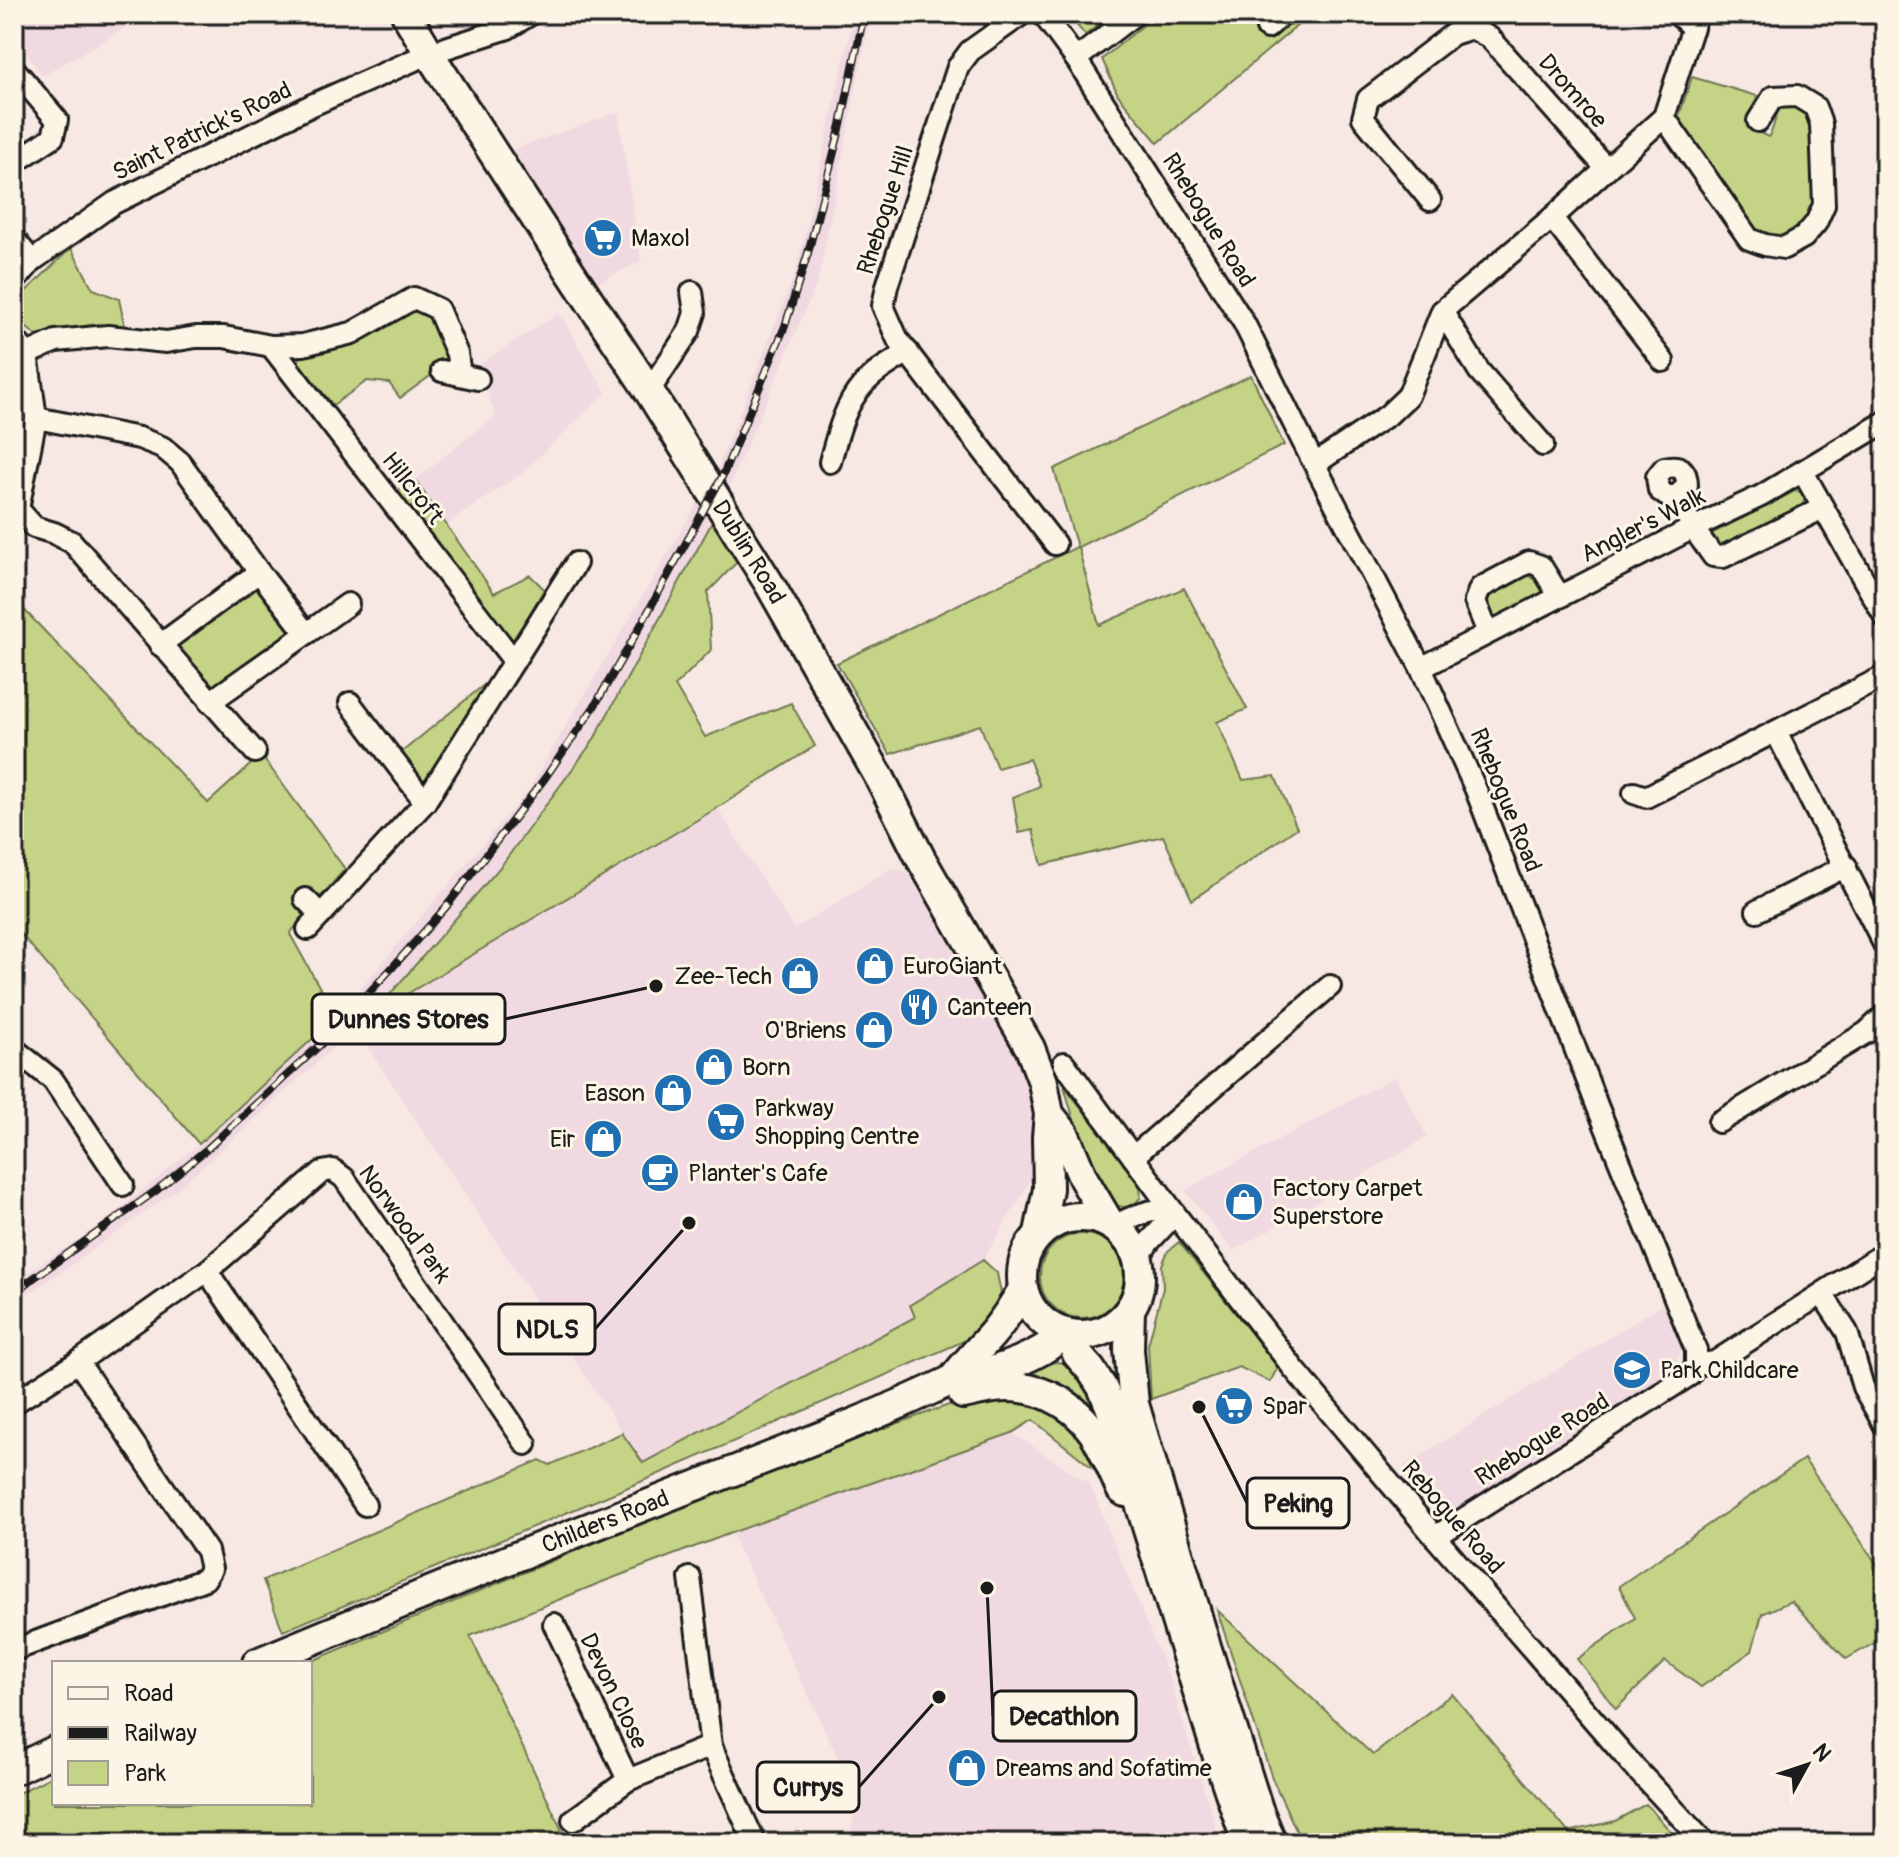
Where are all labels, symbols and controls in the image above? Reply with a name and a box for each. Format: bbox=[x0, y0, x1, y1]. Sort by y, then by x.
street label: Dromroe bbox=[1532, 48, 1613, 134]
street label: Saint Patrick's Road bbox=[108, 76, 296, 187]
street label: Rhebogue Hill bbox=[851, 142, 920, 278]
street label: Rhebogue Road bbox=[1156, 148, 1261, 293]
supermarket icon: Maxol bbox=[582, 217, 624, 259]
place label: Maxol bbox=[631, 224, 690, 253]
street label: Hillcroft bbox=[375, 446, 450, 530]
street label: Angler's Walk bbox=[1576, 482, 1710, 569]
street label: Dublin Road bbox=[706, 495, 792, 609]
street label: Rhebogue Road bbox=[1464, 724, 1548, 876]
shop icon: EuroGiant bbox=[854, 945, 896, 987]
place label: EuroGiant bbox=[903, 952, 1002, 981]
shop icon: Zee-Tech bbox=[779, 955, 821, 997]
place label: Zee-Tech bbox=[675, 962, 772, 991]
restaurant icon: Canteen bbox=[898, 986, 940, 1028]
place label: Canteen bbox=[947, 993, 1032, 1022]
callout: Dunnes Stores bbox=[312, 994, 505, 1044]
text: Dunnes Stores bbox=[327, 1004, 489, 1036]
shop icon: O'Briens bbox=[853, 1009, 895, 1051]
place label: O'Briens bbox=[764, 1016, 846, 1045]
shop icon: Born bbox=[693, 1046, 735, 1088]
place label: Born bbox=[742, 1053, 791, 1082]
shop icon: Eason bbox=[652, 1072, 694, 1114]
place label: Eason bbox=[584, 1079, 645, 1108]
place label: Parkway Shopping Centre bbox=[754, 1094, 919, 1151]
supermarket icon: Parkway Shopping Centre bbox=[705, 1101, 747, 1143]
shop icon: Eir bbox=[582, 1118, 624, 1160]
place label: Eir bbox=[550, 1125, 575, 1154]
cafe icon: Planter's Cafe bbox=[639, 1152, 681, 1194]
place label: Planter's Cafe bbox=[688, 1159, 828, 1188]
street label: Norwood Park bbox=[352, 1160, 457, 1289]
place label: Factory Carpet Superstore bbox=[1272, 1174, 1423, 1231]
shop icon: Factory Carpet Superstore bbox=[1223, 1181, 1265, 1223]
callout: NDLS bbox=[499, 1304, 595, 1354]
text: NDLS bbox=[515, 1314, 579, 1346]
school or university icon: Park Childcare bbox=[1611, 1349, 1653, 1391]
place label: Park Childcare bbox=[1660, 1356, 1799, 1385]
supermarket icon: Spar bbox=[1213, 1385, 1255, 1427]
street label: Rhebogue Road bbox=[1470, 1387, 1615, 1492]
place label: Spar bbox=[1262, 1392, 1307, 1421]
street label: Rebogue Road bbox=[1395, 1454, 1510, 1580]
callout: Peking bbox=[1247, 1478, 1349, 1528]
street label: Childers Road bbox=[538, 1484, 673, 1560]
text: Peking bbox=[1263, 1488, 1333, 1520]
street label: Devon Close bbox=[573, 1629, 654, 1754]
legend bbox=[52, 1661, 312, 1805]
text: Road bbox=[124, 1679, 174, 1708]
callout: Decathlon bbox=[993, 1691, 1136, 1741]
text: Decathlon bbox=[1009, 1701, 1120, 1733]
text: Railway bbox=[124, 1719, 197, 1748]
north arrow bbox=[1767, 1725, 1847, 1805]
text: N bbox=[1806, 1738, 1837, 1768]
shop icon: Dreams and Sofatime bbox=[946, 1747, 988, 1789]
place label: Dreams and Sofatime bbox=[995, 1754, 1212, 1783]
text: Park bbox=[124, 1759, 166, 1788]
callout: Currys bbox=[757, 1762, 859, 1812]
text: Currys bbox=[773, 1772, 844, 1804]

